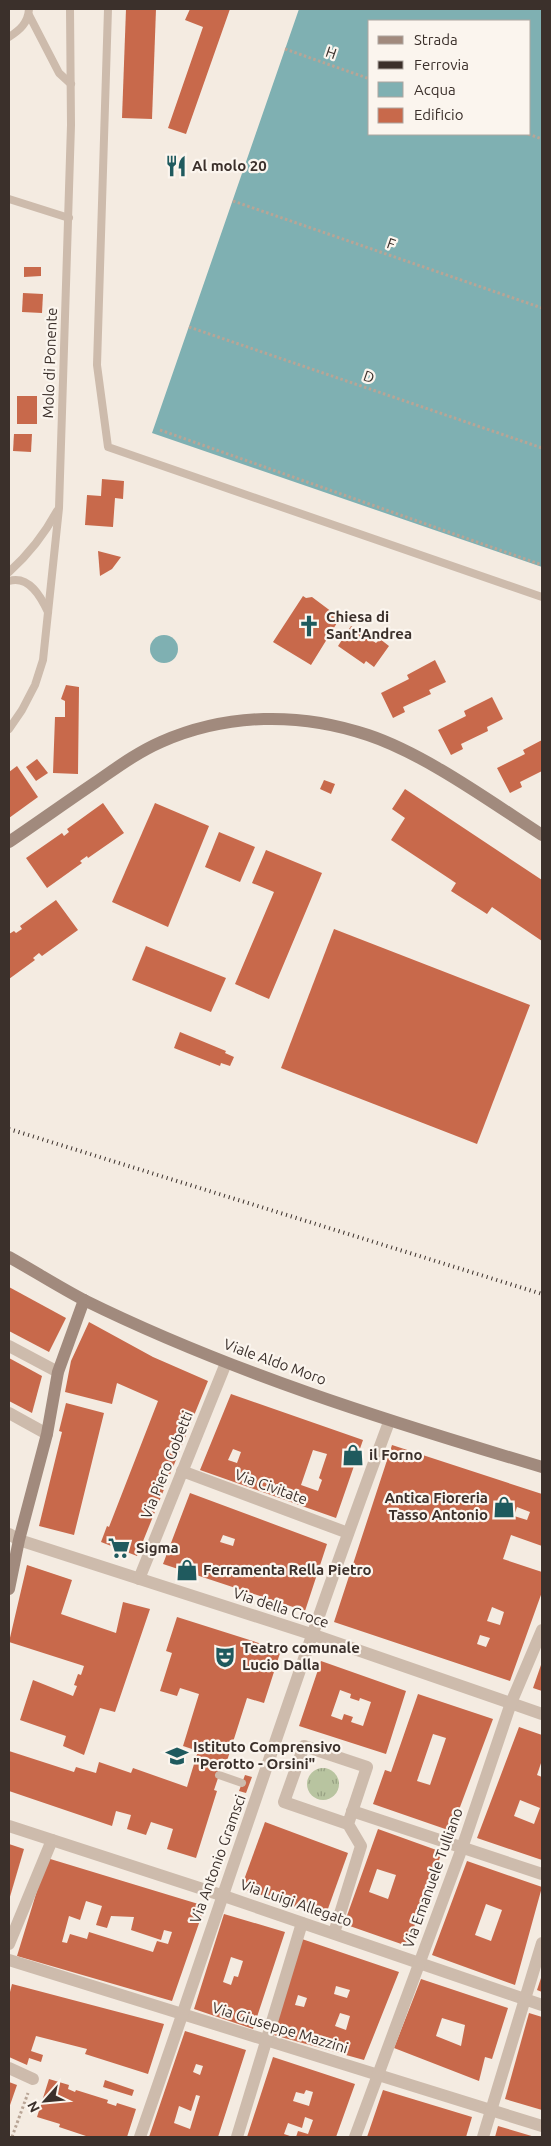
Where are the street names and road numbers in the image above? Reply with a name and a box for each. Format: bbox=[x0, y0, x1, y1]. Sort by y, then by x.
street label: H bbox=[323, 43, 339, 62]
street label: F bbox=[385, 234, 398, 253]
street label: Molo di Ponente bbox=[39, 307, 60, 419]
street label: D bbox=[361, 367, 377, 386]
street label: Viale Aldo Moro bbox=[222, 1335, 329, 1388]
street label: Via Piero Gobetti bbox=[137, 1408, 196, 1521]
street label: Via Civitate bbox=[232, 1465, 310, 1508]
street label: Via della Croce bbox=[231, 1584, 331, 1631]
street label: Via Antonio Gramsci bbox=[186, 1792, 249, 1925]
street label: Via Emanuele Tulliano bbox=[399, 1805, 466, 1950]
street label: Via Luigi Allegato bbox=[238, 1875, 354, 1930]
street label: Via Giuseppe Mazzini bbox=[210, 1999, 350, 2056]

